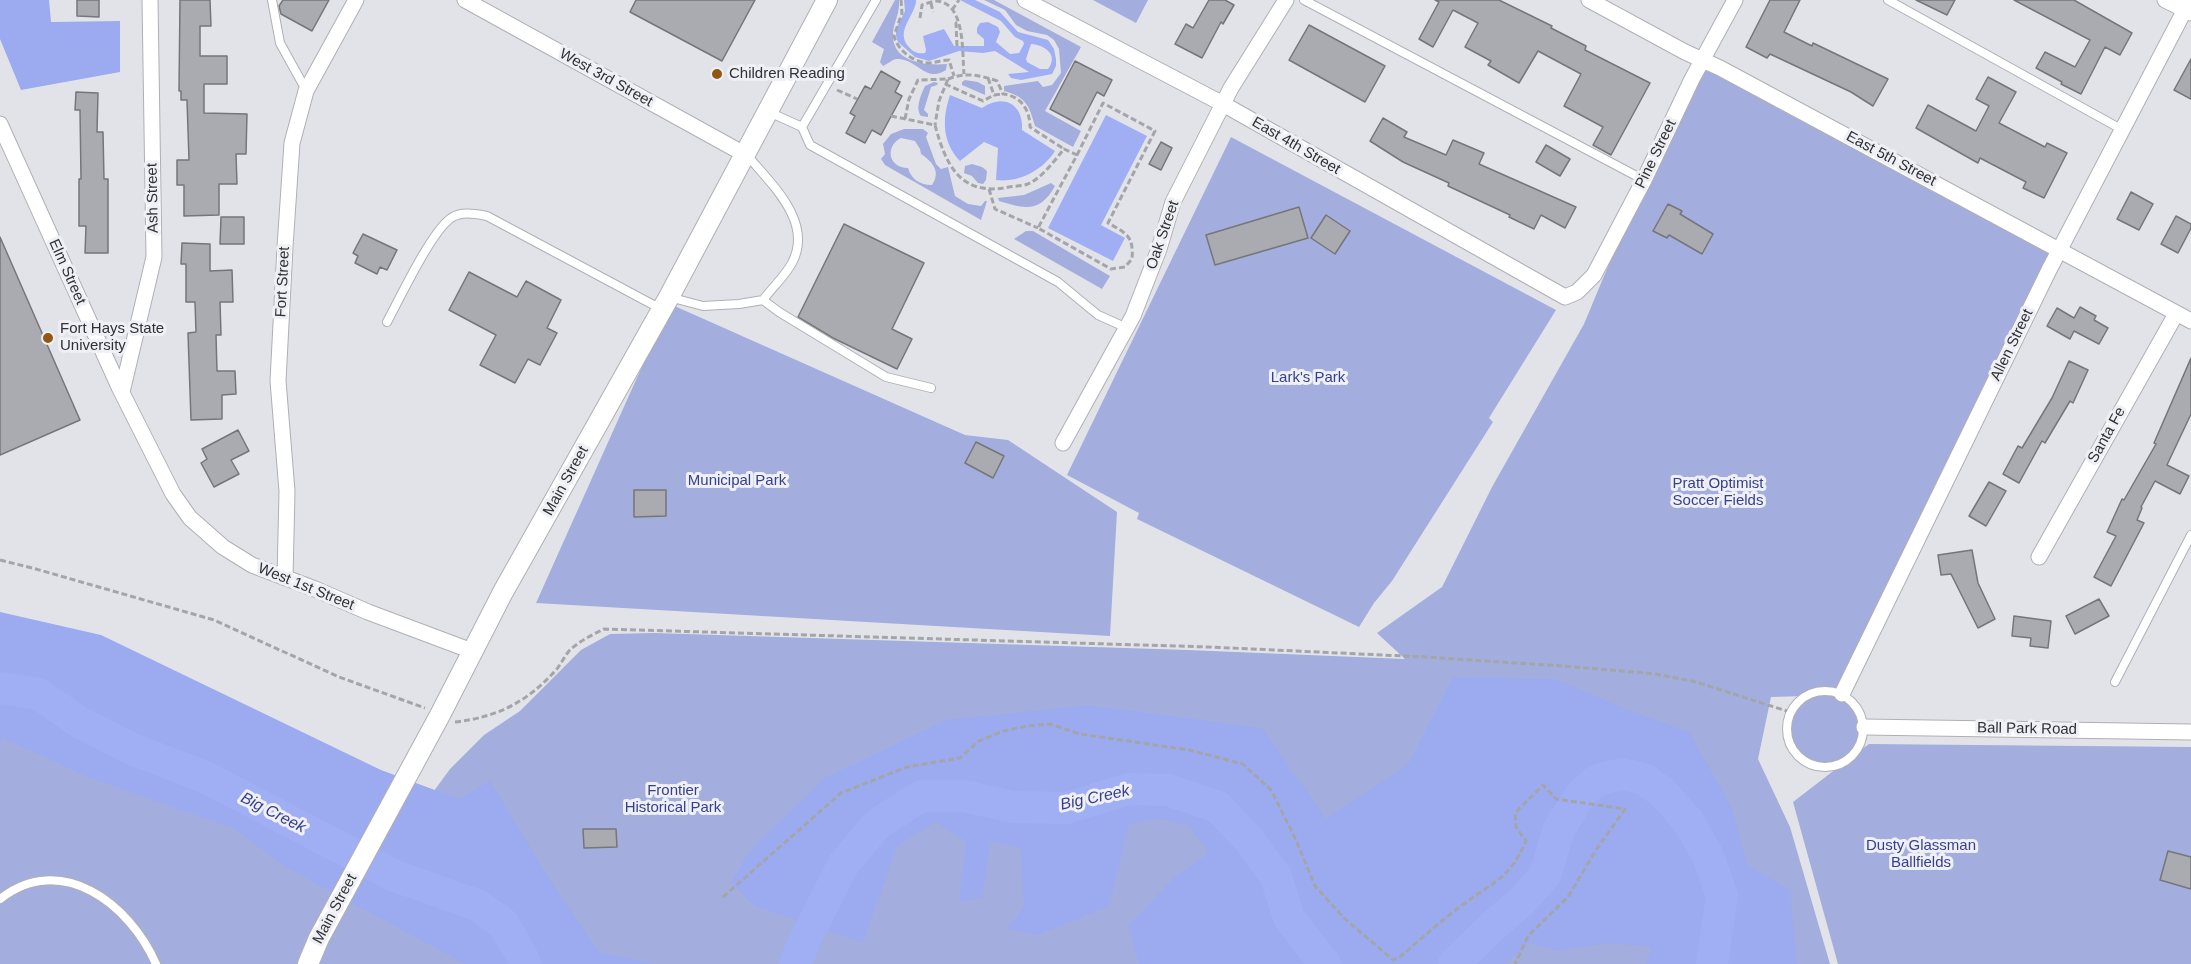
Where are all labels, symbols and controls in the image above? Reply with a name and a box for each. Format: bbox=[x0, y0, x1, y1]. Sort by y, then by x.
street label: West 3rd Street bbox=[556, 45, 656, 111]
place label: Children Reading bbox=[729, 65, 845, 83]
marker: Children Reading bbox=[710, 67, 724, 81]
street label: East 4th Street bbox=[1249, 113, 1343, 179]
street label: Pine Street bbox=[1632, 117, 1680, 191]
street label: East 5th Street bbox=[1843, 128, 1939, 190]
street label: Ash Street bbox=[143, 163, 163, 233]
street label: Oak Street bbox=[1143, 198, 1183, 272]
street label: Elm Street bbox=[45, 236, 89, 308]
street label: Fort Street bbox=[272, 246, 294, 318]
street label: Allen Street bbox=[1987, 306, 2037, 384]
place label: Fort Hays State University bbox=[60, 320, 164, 355]
marker: Fort Hays State University bbox=[41, 331, 55, 345]
park label: Lark's Park bbox=[1271, 369, 1345, 387]
street label: Santa Fe bbox=[2084, 404, 2130, 466]
street label: Main Street bbox=[540, 443, 592, 519]
park label: Municipal Park bbox=[688, 472, 786, 490]
park label: Pratt Optimist Soccer Fields bbox=[1673, 475, 1763, 510]
street label: West 1st Street bbox=[255, 560, 357, 614]
street label: Ball Park Road bbox=[1977, 719, 2077, 739]
water label: Big Creek bbox=[1059, 781, 1131, 815]
park label: Frontier Historical Park bbox=[625, 782, 721, 817]
water label: Big Creek bbox=[237, 788, 309, 838]
park label: Dusty Glassman Ballfields bbox=[1866, 837, 1976, 872]
street label: Main Street bbox=[309, 871, 361, 947]

